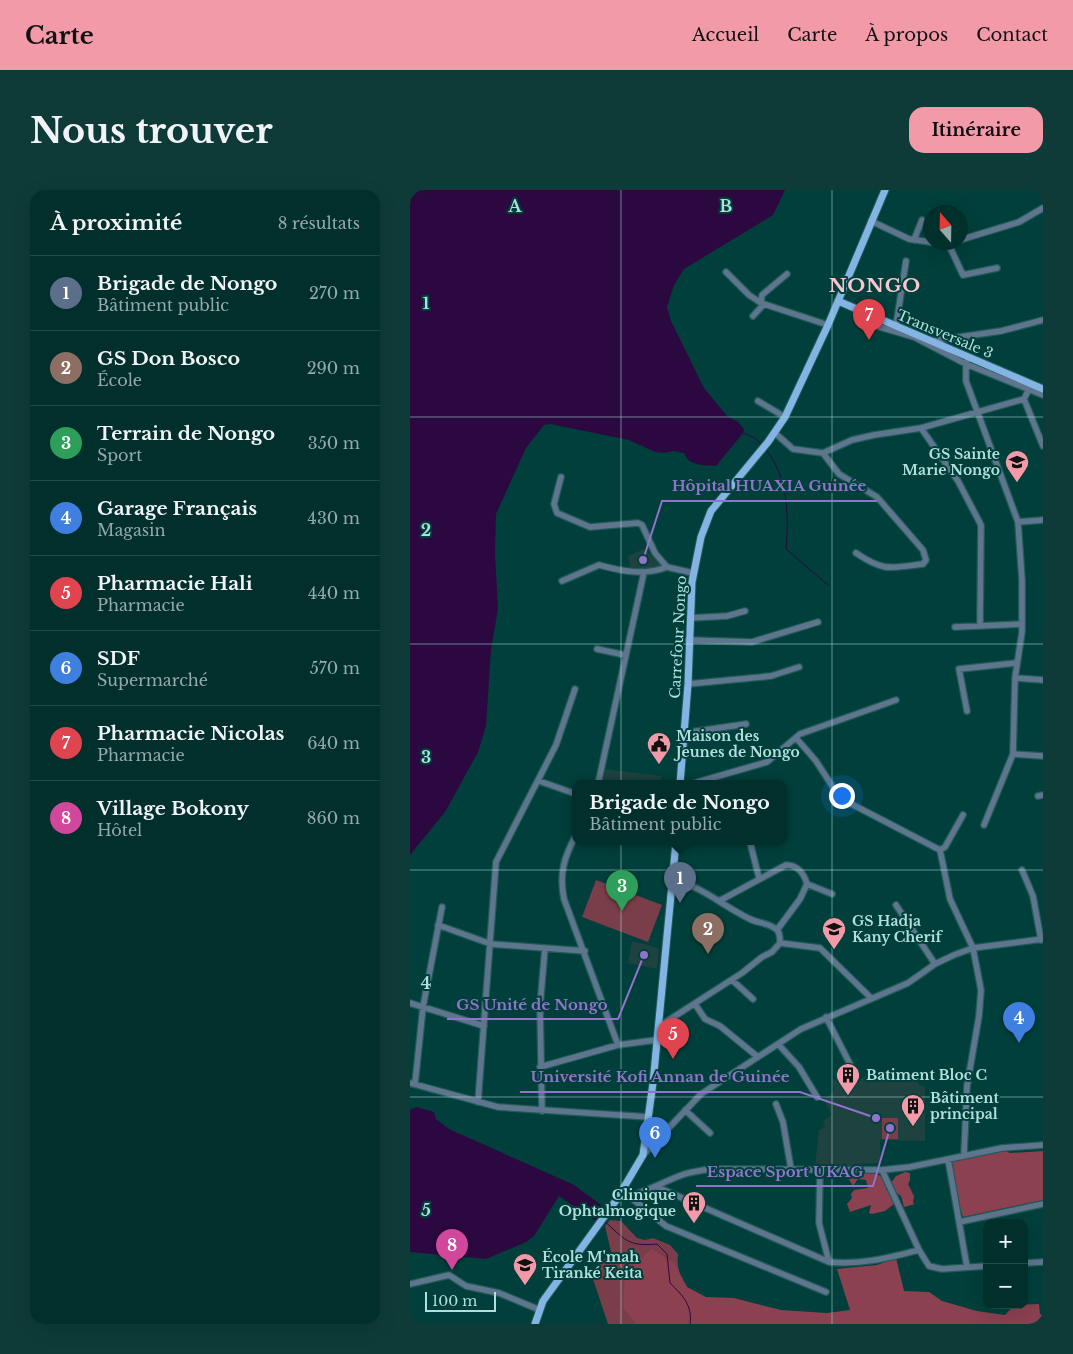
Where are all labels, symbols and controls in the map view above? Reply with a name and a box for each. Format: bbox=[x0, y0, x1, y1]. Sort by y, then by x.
text: Carte bbox=[25, 21, 94, 50]
text: Accueil bbox=[692, 24, 759, 46]
text: Carte bbox=[787, 24, 837, 46]
text: À propos bbox=[865, 24, 948, 46]
text: Contact bbox=[976, 24, 1048, 46]
button: Itinéraire bbox=[909, 107, 1043, 153]
text: Nous trouver bbox=[30, 109, 273, 152]
text: A bbox=[508, 196, 523, 216]
text: B bbox=[720, 196, 733, 216]
north arrow bbox=[923, 205, 968, 250]
text: À proximité bbox=[50, 210, 182, 236]
text: 8 résultats bbox=[278, 213, 360, 233]
text: Brigade de Nongo bbox=[97, 272, 277, 295]
district label: NONGO bbox=[829, 274, 921, 297]
text: 1 bbox=[63, 283, 69, 303]
text: 270 m bbox=[309, 283, 360, 303]
text: 1 bbox=[423, 293, 430, 313]
text: Bâtiment public bbox=[97, 295, 229, 315]
pin: 7 bbox=[853, 299, 885, 340]
street label: Transversale 3 bbox=[894, 306, 996, 362]
text: GS Don Bosco bbox=[97, 347, 240, 370]
text: 2 bbox=[61, 358, 71, 378]
text: 290 m bbox=[307, 358, 360, 378]
text: École bbox=[97, 370, 142, 390]
text: Terrain de Nongo bbox=[97, 422, 275, 445]
text: 3 bbox=[61, 433, 71, 453]
text: 350 m bbox=[308, 433, 360, 453]
text: Sport bbox=[97, 445, 142, 465]
place label: GS Sainte Marie Nongo bbox=[902, 445, 1000, 479]
school or university icon: GS Sainte Marie Nongo bbox=[1004, 449, 1030, 483]
callout: Hôpital HUAXIA Guinée bbox=[662, 471, 877, 501]
text: Hôpital HUAXIA Guinée bbox=[672, 476, 866, 495]
text: Garage Français bbox=[97, 497, 257, 520]
text: 4 bbox=[61, 508, 71, 528]
text: 430 m bbox=[308, 508, 360, 528]
text: Magasin bbox=[97, 520, 166, 540]
text: 2 bbox=[421, 520, 431, 540]
text: Pharmacie Hali bbox=[97, 572, 253, 595]
street label: Carrefour Nongo bbox=[666, 575, 690, 699]
text: 5 bbox=[61, 583, 71, 603]
text: 440 m bbox=[308, 583, 360, 603]
text: Pharmacie bbox=[97, 595, 185, 615]
text: SDF bbox=[97, 647, 140, 670]
text: 6 bbox=[61, 658, 71, 678]
text: 570 m bbox=[310, 658, 360, 678]
text: Supermarché bbox=[97, 670, 208, 690]
text: Pharmacie Nicolas bbox=[97, 722, 284, 745]
place label: Maison des Jeunes de Nongo bbox=[673, 727, 800, 761]
public building icon: Maison des Jeunes de Nongo bbox=[646, 731, 672, 765]
text: 7 bbox=[62, 733, 70, 753]
text: 640 m bbox=[307, 733, 360, 753]
text: Pharmacie bbox=[97, 745, 185, 765]
text: 3 bbox=[421, 747, 431, 767]
popup bbox=[572, 780, 787, 845]
your location bbox=[829, 783, 855, 809]
text: Brigade de Nongo bbox=[589, 791, 770, 814]
text: Village Bokony bbox=[97, 797, 249, 820]
text: 8 bbox=[61, 808, 71, 828]
text: 860 m bbox=[307, 808, 360, 828]
text: Bâtiment public bbox=[589, 814, 721, 834]
text: Hôtel bbox=[97, 820, 142, 840]
pin: 1 bbox=[664, 862, 696, 903]
pin: 3 bbox=[606, 870, 638, 911]
place label: GS Hadja Kany Cherif bbox=[852, 912, 943, 946]
pin: 2 bbox=[692, 913, 724, 954]
school or university icon: GS Hadja Kany Cherif bbox=[821, 916, 847, 950]
text: 4 bbox=[421, 973, 431, 993]
callout: GS Unité de Nongo bbox=[447, 989, 618, 1019]
text: GS Unité de Nongo bbox=[456, 995, 608, 1014]
pin: 4 bbox=[1003, 1002, 1035, 1043]
pin: 5 bbox=[657, 1018, 689, 1059]
callout: Université Kofi Annan de Guinée bbox=[520, 1062, 800, 1092]
building icon: Batiment Bloc C bbox=[835, 1062, 861, 1096]
place label: Batiment Bloc C bbox=[866, 1066, 987, 1084]
text: Université Kofi Annan de Guinée bbox=[530, 1067, 790, 1086]
place label: Bâtiment principal bbox=[930, 1089, 999, 1123]
building icon: Bâtiment principal bbox=[900, 1093, 926, 1127]
pin: 6 bbox=[639, 1117, 671, 1158]
callout: Espace Sport UKAG bbox=[696, 1156, 873, 1186]
text: Espace Sport UKAG bbox=[707, 1162, 863, 1181]
place label: Clinique Ophtalmogique bbox=[559, 1186, 676, 1220]
building icon: Clinique Ophtalmogique bbox=[681, 1190, 707, 1224]
text: 5 bbox=[421, 1200, 431, 1220]
map controls bbox=[983, 1219, 1028, 1309]
button: + bbox=[983, 1219, 1028, 1264]
pin: 8 bbox=[436, 1229, 468, 1270]
place label: École M'mah Tiranké Keita bbox=[542, 1248, 642, 1282]
school or university icon: École M'mah Tiranké Keita bbox=[512, 1252, 538, 1286]
button: − bbox=[983, 1264, 1028, 1309]
scale bar bbox=[425, 1289, 496, 1312]
text: 100 m bbox=[432, 1292, 477, 1310]

